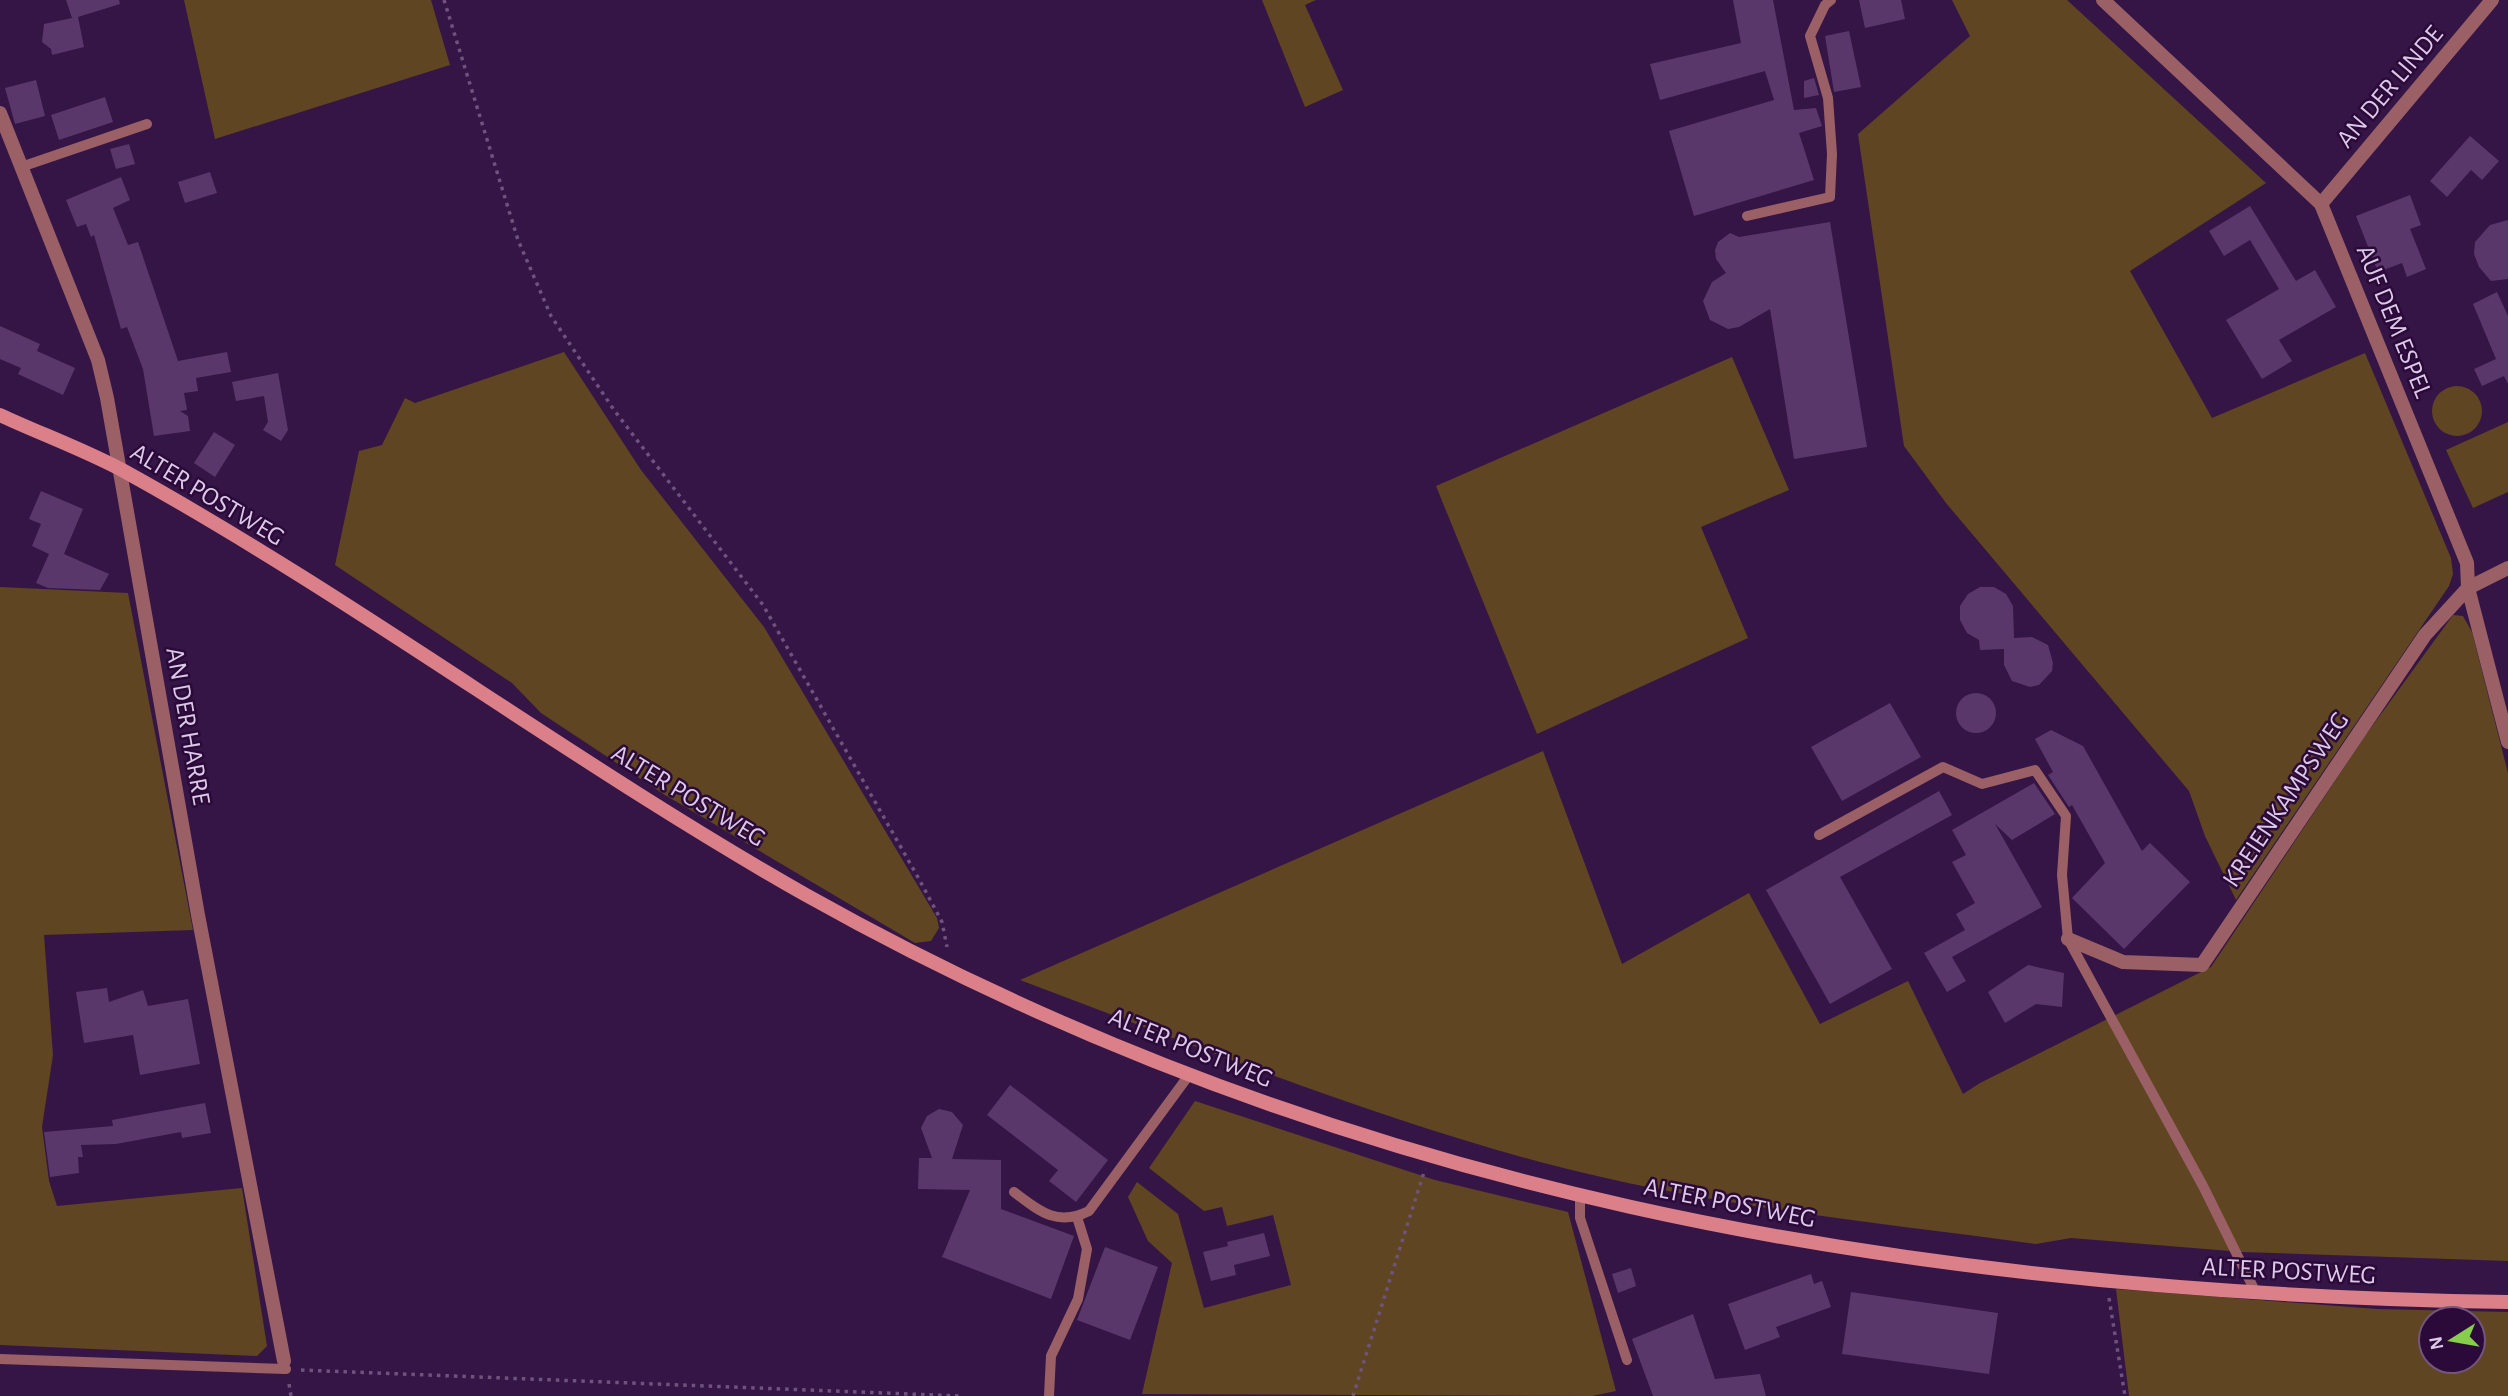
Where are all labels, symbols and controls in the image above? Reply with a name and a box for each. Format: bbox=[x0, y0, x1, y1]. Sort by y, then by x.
street label: AN DER LINDE bbox=[2332, 21, 2448, 152]
street label: AUF DEM ESPEL bbox=[2352, 241, 2437, 402]
street label: ALTER POSTWEG bbox=[126, 439, 289, 551]
street label: AN DER HARRE bbox=[161, 645, 215, 807]
street label: KREIENKAMPSWEG bbox=[2218, 707, 2354, 892]
street label: ALTER POSTWEG bbox=[607, 740, 770, 852]
street label: ALTER POSTWEG bbox=[1105, 1003, 1276, 1093]
street label: ALTER POSTWEG bbox=[1642, 1174, 1818, 1232]
street label: ALTER POSTWEG bbox=[2201, 1253, 2377, 1289]
north arrow bbox=[2417, 1305, 2487, 1375]
text: N bbox=[2426, 1335, 2447, 1351]

